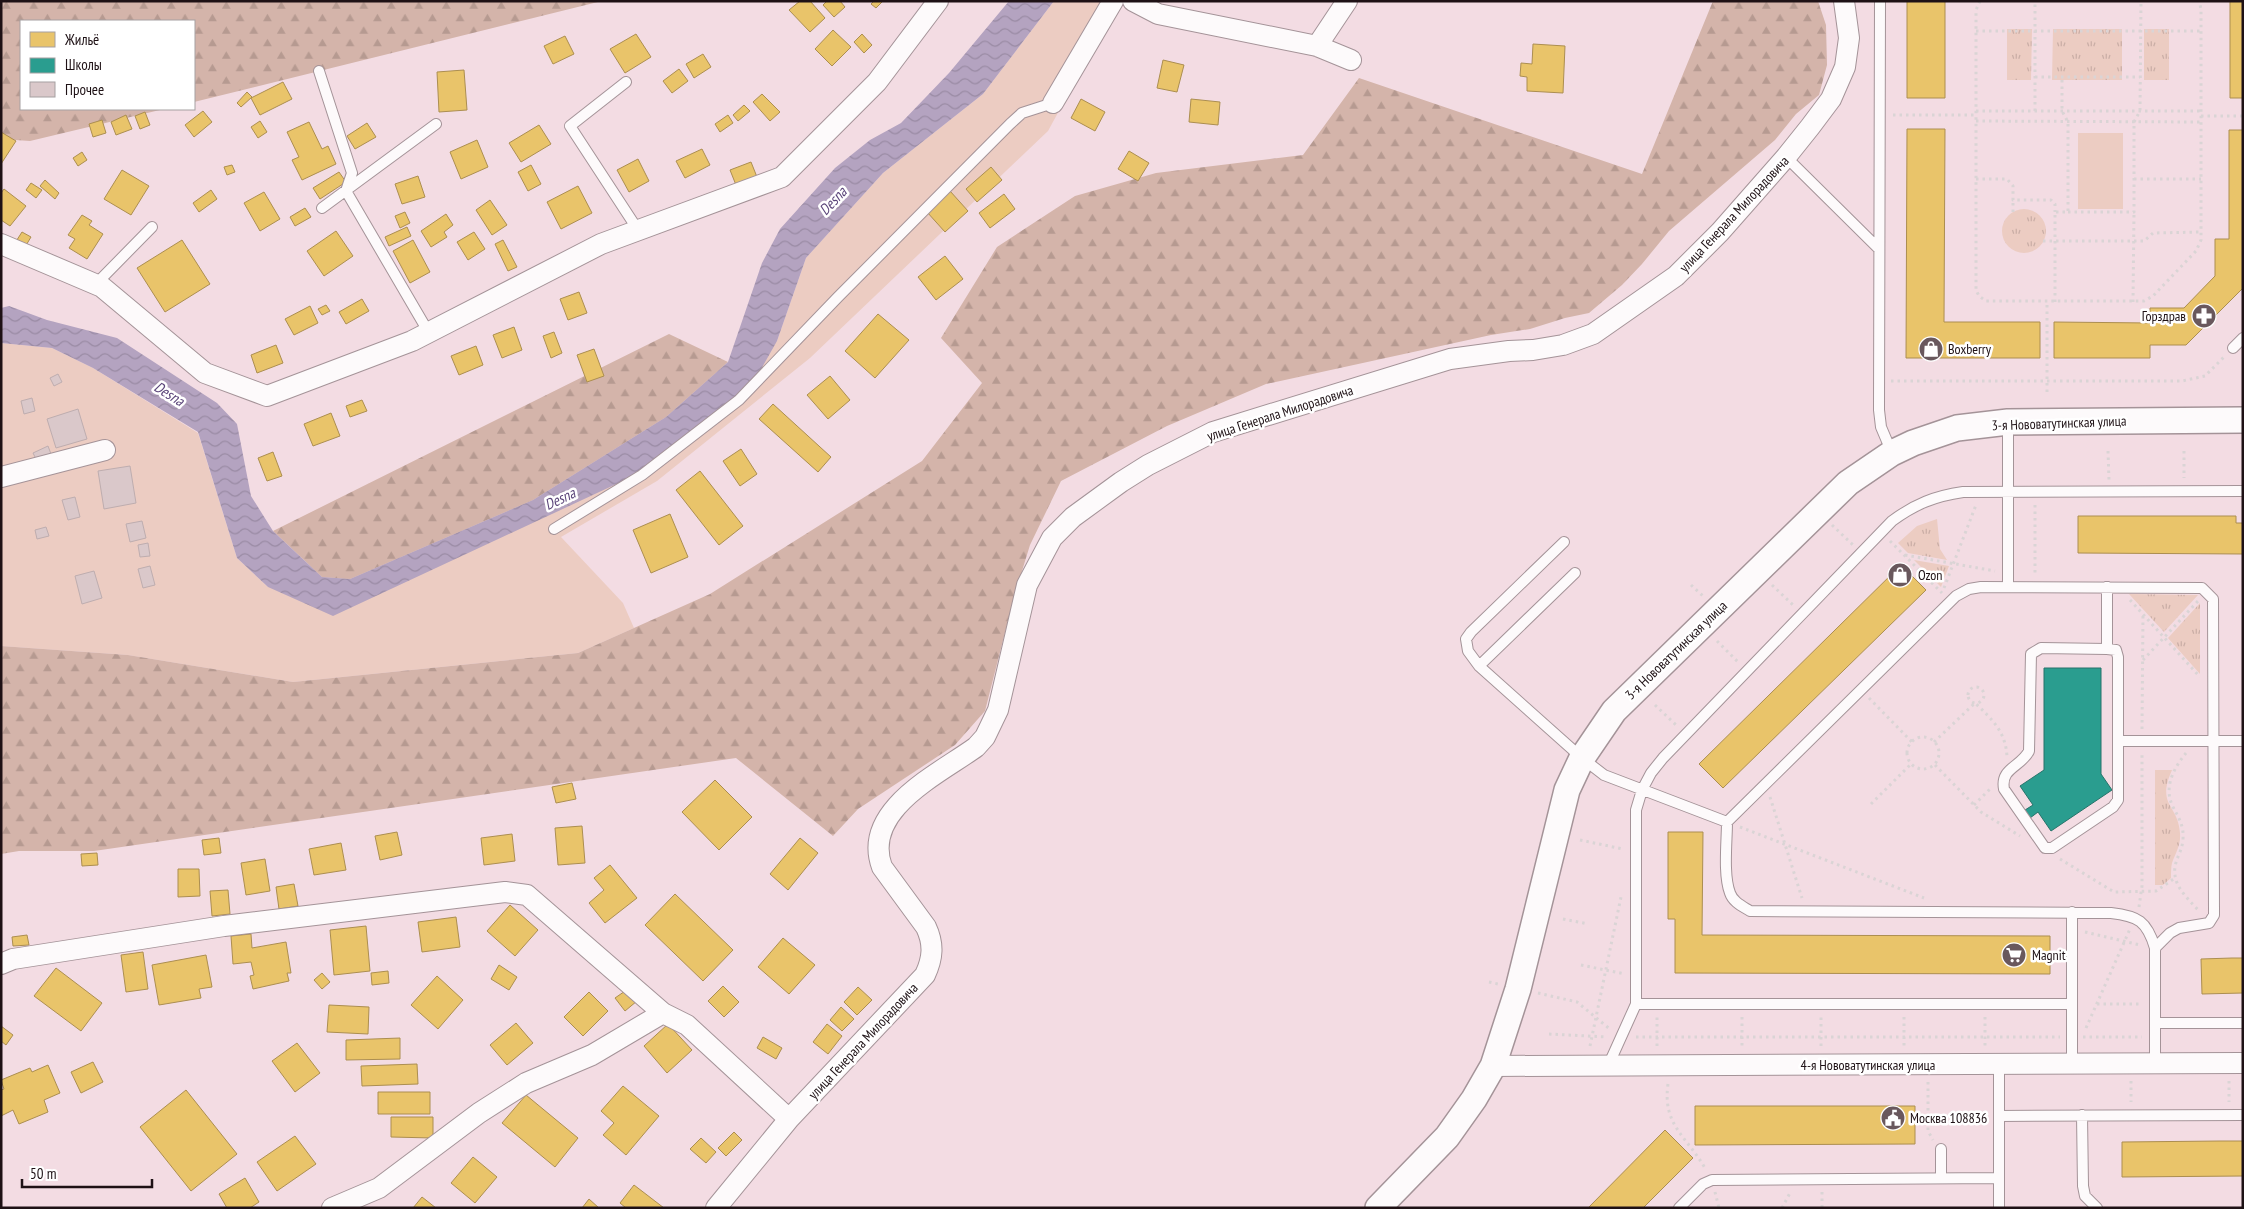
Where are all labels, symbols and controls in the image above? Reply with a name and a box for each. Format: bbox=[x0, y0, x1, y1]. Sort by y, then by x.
legend bbox=[20, 20, 195, 110]
text: Жильё bbox=[64, 30, 99, 49]
text: Школы bbox=[65, 55, 102, 74]
text: Прочее bbox=[65, 80, 104, 99]
street label: улица Генерала Милорадовича bbox=[1675, 152, 1793, 276]
water label: Desna bbox=[815, 182, 851, 219]
pharmacy icon: Горздрав bbox=[2191, 303, 2217, 329]
place label: Горздрав bbox=[2142, 307, 2186, 325]
shop icon: Boxberry bbox=[1918, 336, 1944, 362]
place label: Boxberry bbox=[1948, 340, 1992, 358]
water label: Desna bbox=[151, 377, 189, 411]
street label: улица Генерала Милорадовича bbox=[1205, 381, 1355, 445]
street label: 3-я Нововатутинская улица bbox=[1991, 412, 2127, 434]
water label: Desna bbox=[541, 483, 579, 514]
shop icon: Ozon bbox=[1887, 562, 1913, 588]
place label: Ozon bbox=[1918, 566, 1943, 584]
street label: 3-я Нововатутинская улица bbox=[1621, 597, 1731, 703]
supermarket icon: Magnit bbox=[2001, 942, 2027, 968]
place label: Magnit bbox=[2032, 946, 2066, 964]
street label: улица Генерала Милорадовича bbox=[804, 979, 922, 1103]
street label: 4-я Нововатутинская улица bbox=[1801, 1056, 1935, 1074]
public building icon: Москва 108836 bbox=[1880, 1105, 1906, 1131]
place label: Москва 108836 bbox=[1910, 1109, 1987, 1127]
scale bar bbox=[22, 1156, 152, 1188]
text: 50 m bbox=[30, 1164, 56, 1183]

